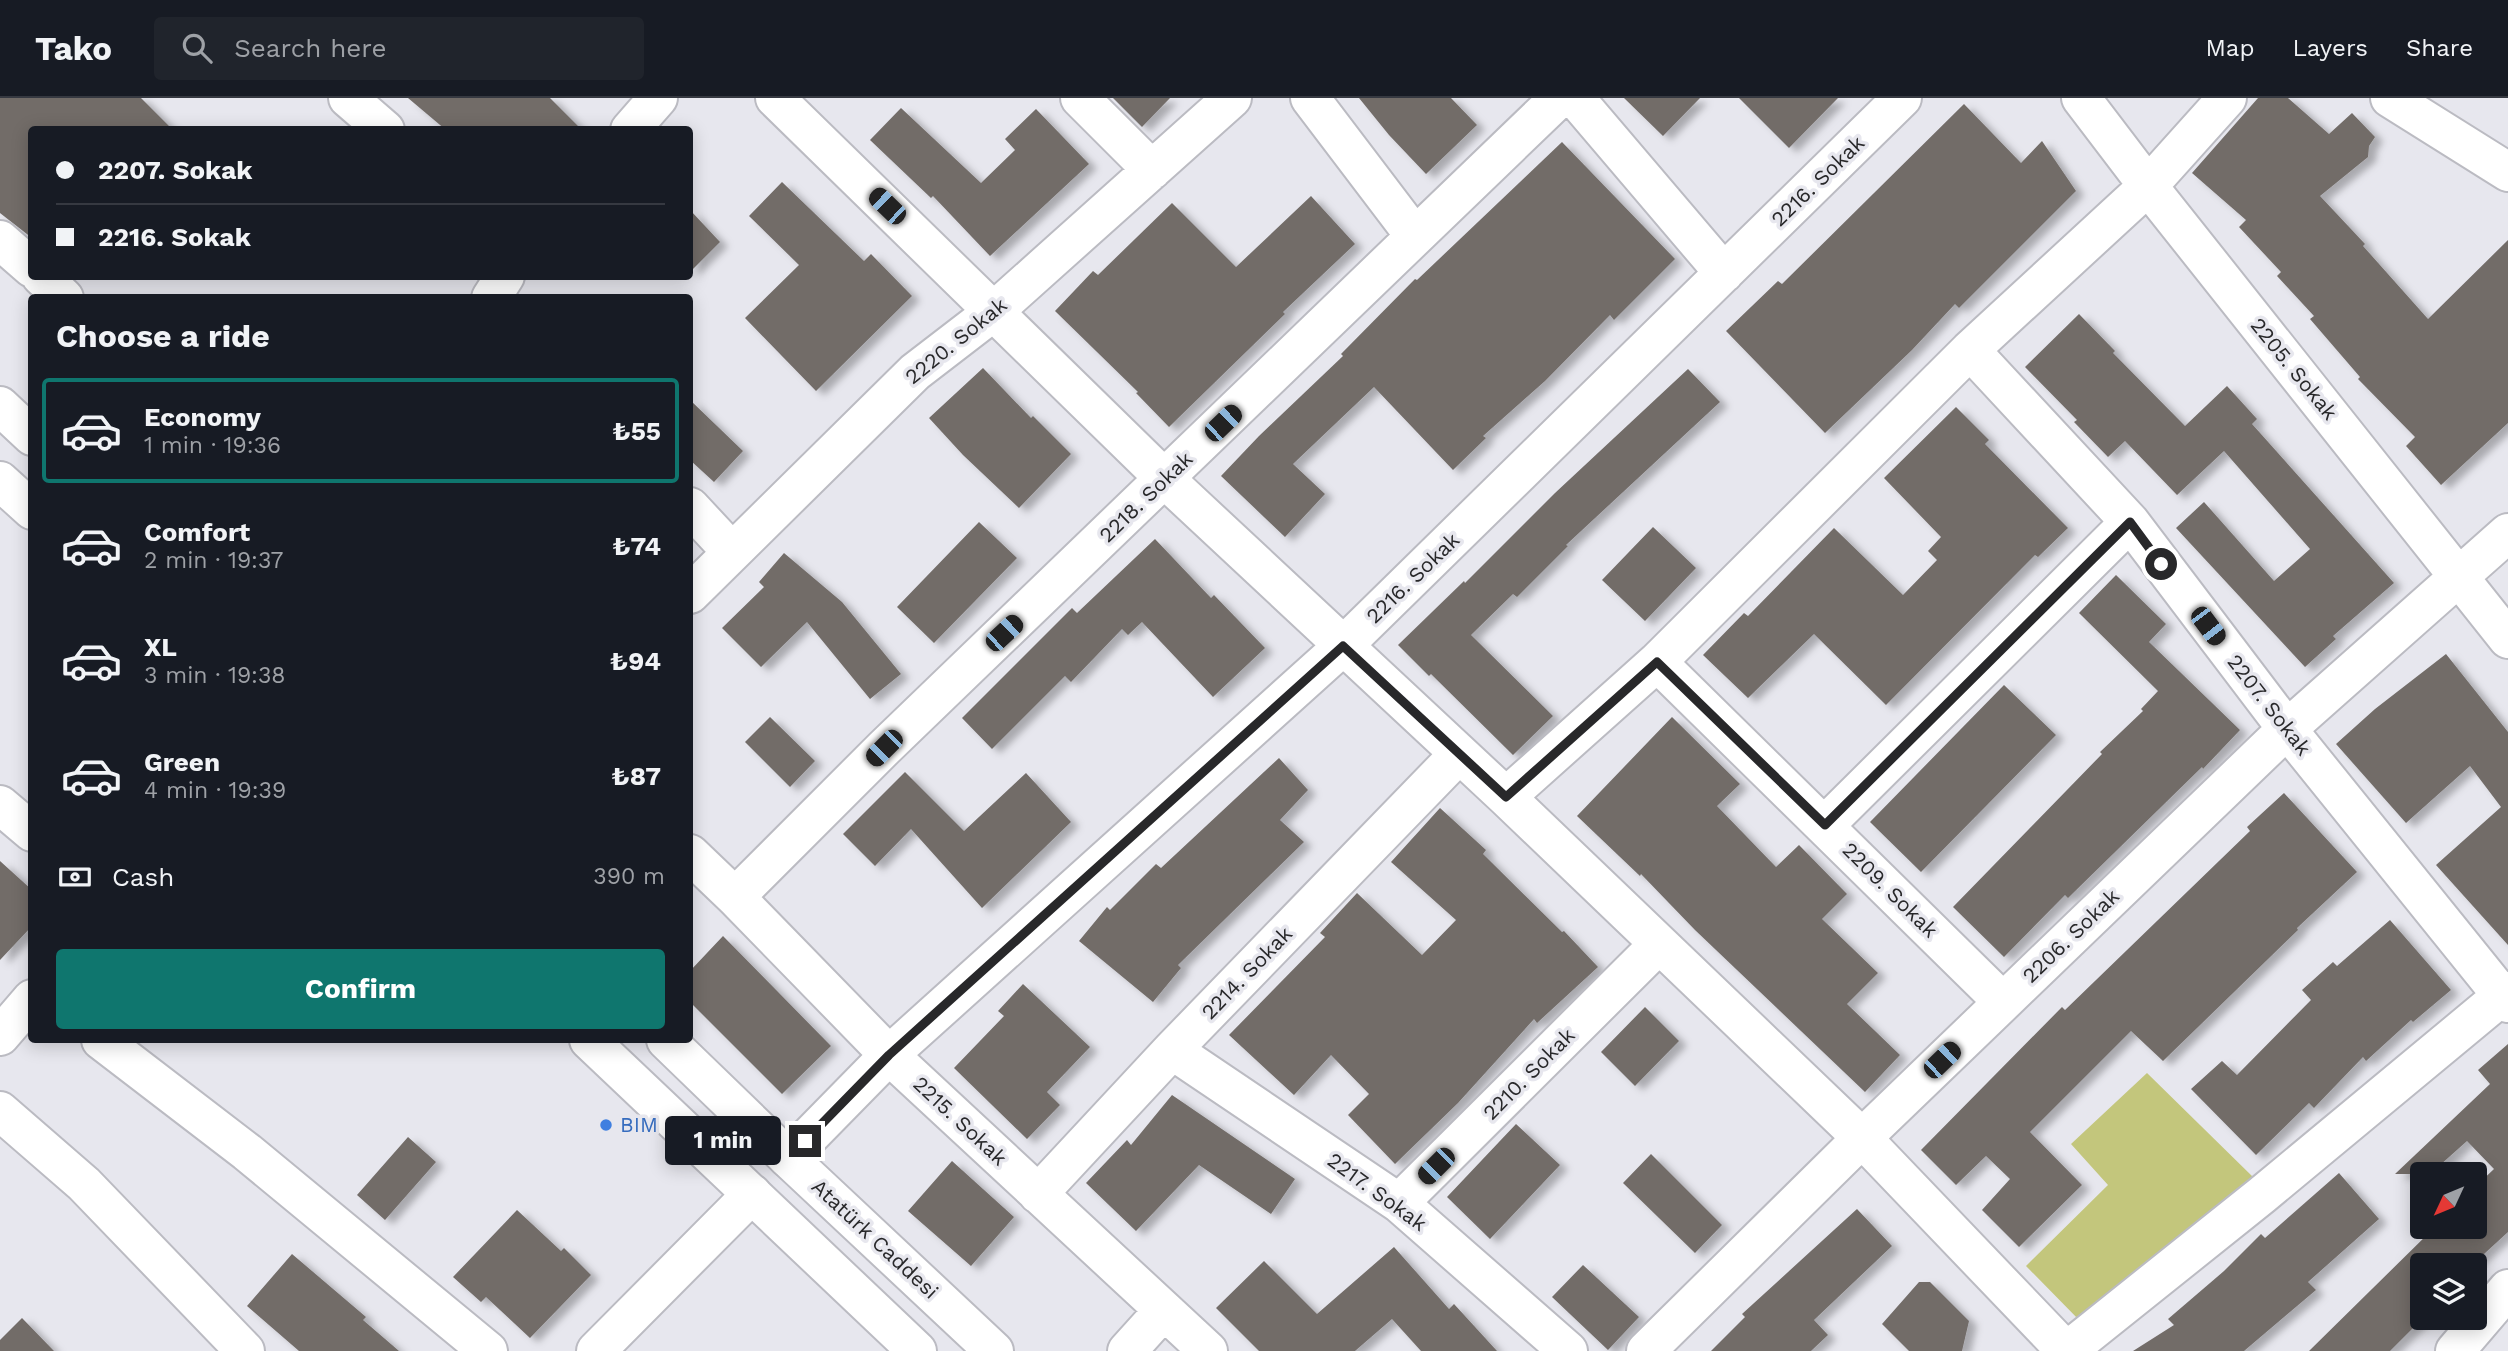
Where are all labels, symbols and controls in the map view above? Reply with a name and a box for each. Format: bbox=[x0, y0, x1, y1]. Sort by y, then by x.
search box bbox=[154, 17, 644, 80]
text: Tako bbox=[35, 29, 112, 68]
icon: search bbox=[178, 29, 216, 67]
text: Search here bbox=[234, 33, 387, 63]
text: Map bbox=[2206, 34, 2254, 62]
text: Layers bbox=[2292, 34, 2368, 62]
text: Share bbox=[2406, 34, 2473, 62]
street label: 2216. Sokak bbox=[1766, 130, 1869, 231]
text: 2207. Sokak bbox=[98, 155, 252, 185]
car bbox=[865, 184, 910, 228]
text: 2216. Sokak bbox=[98, 222, 251, 252]
street label: 2220. Sokak bbox=[900, 292, 1012, 389]
street label: 2205. Sokak bbox=[2246, 313, 2343, 425]
text: Choose a ride bbox=[56, 317, 270, 355]
icon: car bbox=[60, 399, 123, 462]
car bbox=[1201, 401, 1246, 445]
text: Economy bbox=[144, 402, 261, 432]
text: ₺55 bbox=[612, 416, 661, 446]
text: 1 min · 19:36 bbox=[144, 432, 281, 459]
street label: 2218. Sokak bbox=[1094, 446, 1198, 547]
icon: car bbox=[60, 514, 123, 577]
text: Comfort bbox=[144, 517, 250, 547]
street label: 2216. Sokak bbox=[1361, 527, 1464, 628]
text: ₺74 bbox=[612, 531, 661, 561]
text: 2 min · 19:37 bbox=[144, 547, 283, 574]
route start bbox=[2145, 548, 2177, 580]
car bbox=[2187, 603, 2230, 649]
car bbox=[982, 611, 1027, 655]
icon: car bbox=[60, 629, 123, 692]
text: XL bbox=[144, 632, 177, 662]
text: ₺94 bbox=[610, 646, 661, 676]
street label: 2207. Sokak bbox=[2222, 649, 2317, 760]
text: 3 min · 19:38 bbox=[144, 662, 286, 689]
car bbox=[862, 726, 907, 770]
icon: car bbox=[60, 744, 123, 807]
text: Green bbox=[144, 747, 220, 777]
text: ₺87 bbox=[611, 761, 661, 791]
text: 4 min · 19:39 bbox=[144, 777, 286, 804]
street label: 2209. Sokak bbox=[1837, 837, 1943, 943]
icon: cash bbox=[56, 858, 94, 896]
text: Cash bbox=[112, 862, 174, 892]
text: 390 m bbox=[593, 863, 665, 890]
street label: 2206. Sokak bbox=[2017, 883, 2124, 988]
street label: 2214. Sokak bbox=[1196, 921, 1297, 1024]
button: Confirm bbox=[56, 949, 665, 1029]
street label: 2210. Sokak bbox=[1478, 1022, 1580, 1125]
car bbox=[1920, 1038, 1965, 1082]
street label: 2215. Sokak bbox=[908, 1071, 1013, 1170]
place label: BIM bbox=[620, 1112, 658, 1137]
callout: 1 min bbox=[665, 1116, 780, 1166]
marker: BIM bbox=[598, 1117, 614, 1133]
route end bbox=[789, 1125, 821, 1157]
text: 1 min bbox=[693, 1127, 753, 1154]
car bbox=[1414, 1144, 1459, 1188]
street label: 2217. Sokak bbox=[1323, 1147, 1432, 1236]
north arrow bbox=[2410, 1162, 2487, 1239]
map controls bbox=[2410, 1162, 2487, 1330]
street label: Atatürk Caddesi bbox=[807, 1174, 944, 1304]
button: layers bbox=[2410, 1253, 2487, 1330]

